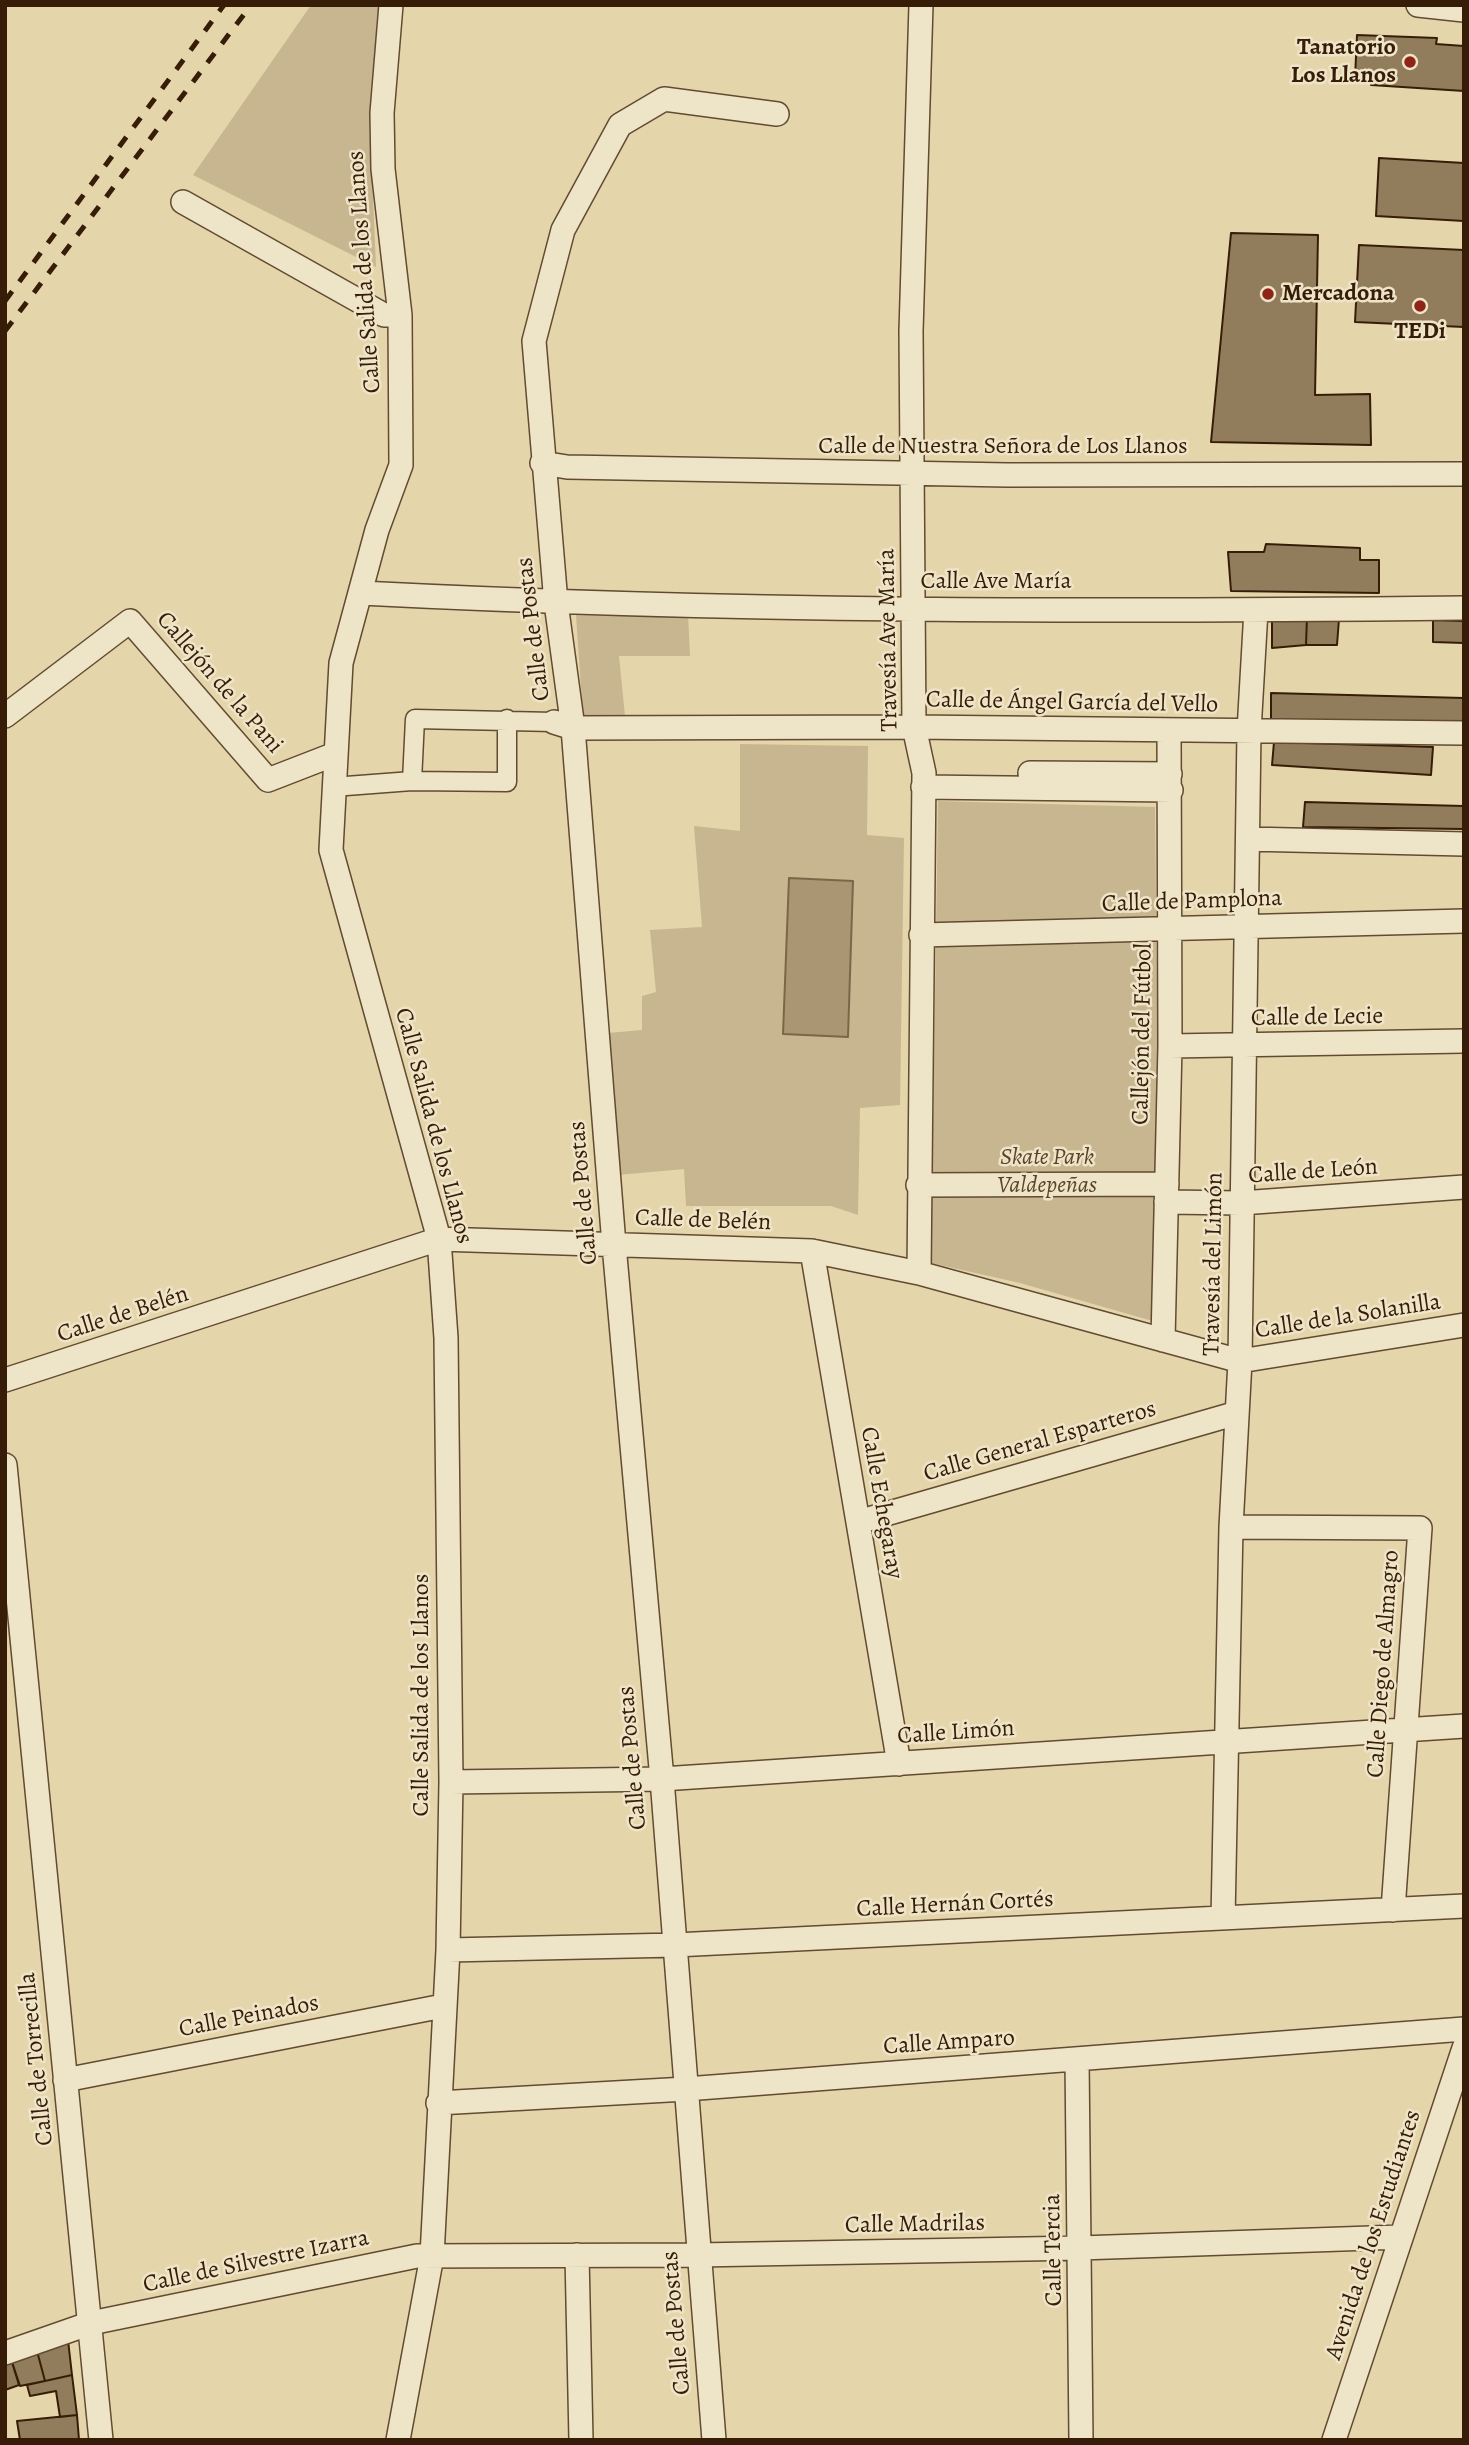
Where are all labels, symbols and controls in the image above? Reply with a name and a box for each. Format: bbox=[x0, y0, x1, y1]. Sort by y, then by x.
place label: Tanatorio Los Llanos bbox=[1291, 34, 1396, 90]
marker: Tanatorio Los Llanos bbox=[1402, 54, 1418, 70]
street label: Calle Salida de los Llanos bbox=[342, 150, 388, 394]
place label: Mercadona bbox=[1282, 280, 1395, 308]
marker: Mercadona bbox=[1260, 286, 1276, 302]
marker: TEDi bbox=[1412, 298, 1428, 314]
place label: TEDi bbox=[1394, 318, 1446, 346]
street label: Calle de Nuestra Señora de Los Llanos bbox=[818, 433, 1188, 461]
street label: Travesía Ave María bbox=[873, 548, 905, 732]
street label: Calle de Postas bbox=[511, 556, 557, 702]
street label: Calle Ave María bbox=[920, 568, 1072, 596]
street label: Callejón de la Pani bbox=[150, 606, 288, 760]
street label: Calle de Ángel García del Vello bbox=[926, 686, 1218, 720]
street label: Calle de Pamplona bbox=[1101, 884, 1283, 920]
street label: Callejón del Fútbol bbox=[1127, 943, 1159, 1125]
street label: Calle de Lecie bbox=[1251, 1002, 1383, 1034]
street label: Calle Salida de los Llanos bbox=[388, 1005, 478, 1247]
street label: Calle de Postas bbox=[563, 1120, 605, 1266]
park label: Skate Park Valdepeñas bbox=[997, 1144, 1097, 1200]
street label: Calle de León bbox=[1247, 1153, 1379, 1191]
street label: Travesía del Limón bbox=[1198, 1172, 1230, 1356]
street label: Calle de Belén bbox=[634, 1204, 772, 1238]
street label: Calle de Belén bbox=[54, 1280, 192, 1350]
street label: Calle de la Solanilla bbox=[1253, 1288, 1443, 1346]
street label: Calle General Esparteros bbox=[920, 1395, 1160, 1489]
street label: Calle Echegaray bbox=[853, 1425, 909, 1581]
street label: Calle Diego de Almagro bbox=[1362, 1549, 1406, 1779]
street label: Calle Salida de los Llanos bbox=[408, 1574, 436, 1816]
street label: Calle de Postas bbox=[612, 1685, 654, 1831]
street label: Calle Limón bbox=[896, 1715, 1016, 1751]
street label: Calle Hernán Cortés bbox=[856, 1885, 1054, 1925]
street label: Calle de Torrecilla bbox=[14, 1971, 60, 2147]
street label: Calle Peinados bbox=[177, 1989, 321, 2045]
street label: Calle Amparo bbox=[882, 2024, 1016, 2062]
street label: Avenida de los Estudiantes bbox=[1320, 2106, 1428, 2364]
street label: Calle Tercia bbox=[1039, 2193, 1069, 2307]
street label: Calle Madrilas bbox=[845, 2209, 985, 2241]
street label: Calle de Silvestre Izarra bbox=[140, 2224, 372, 2300]
street label: Calle de Postas bbox=[656, 2250, 698, 2396]

